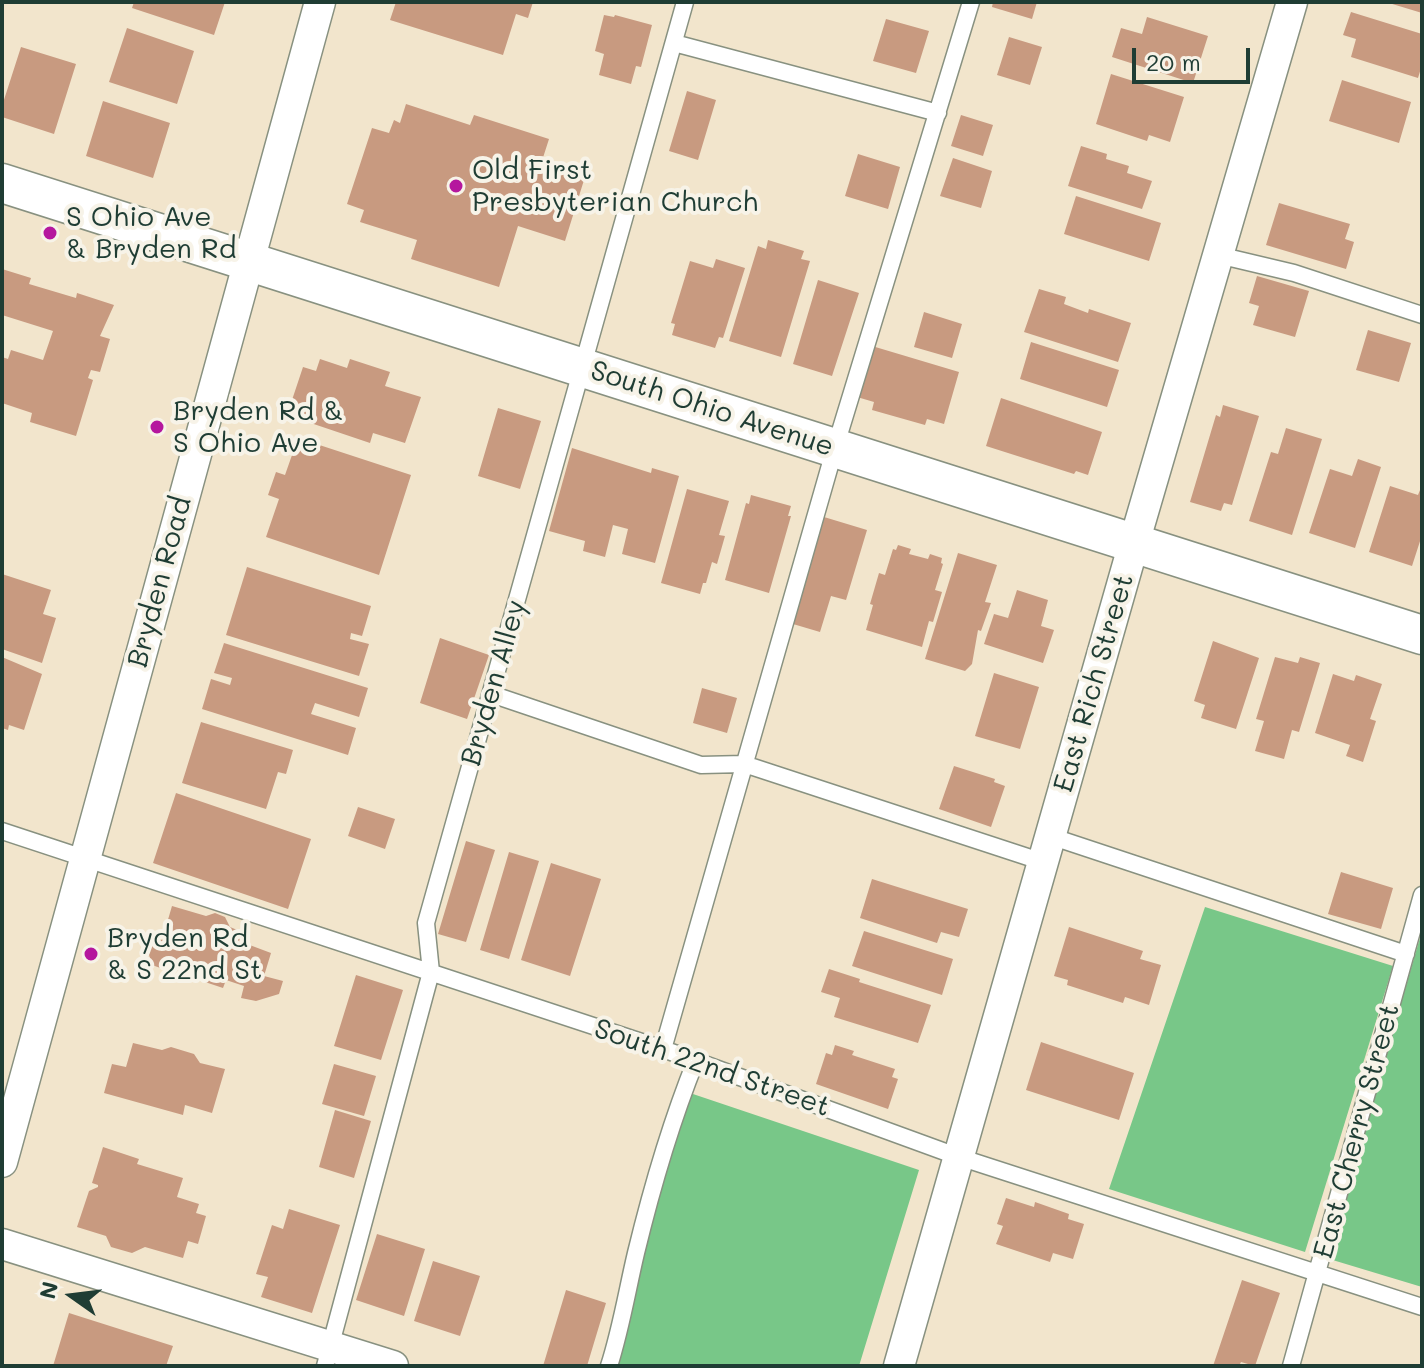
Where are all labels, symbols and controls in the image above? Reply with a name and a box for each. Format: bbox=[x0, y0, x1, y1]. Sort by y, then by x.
scale bar bbox=[1136, 32, 1254, 82]
text: 20 m bbox=[1146, 46, 1201, 77]
place label: Old First Presbyterian Church bbox=[472, 153, 758, 219]
marker: Old First Presbyterian Church bbox=[447, 177, 465, 195]
place label: S Ohio Ave & Bryden Rd bbox=[66, 200, 236, 266]
marker: S Ohio Ave & Bryden Rd bbox=[41, 224, 59, 242]
street label: South Ohio Avenue bbox=[586, 354, 838, 464]
place label: Bryden Rd & S Ohio Ave bbox=[173, 394, 343, 460]
marker: Bryden Rd & S Ohio Ave bbox=[148, 418, 166, 436]
street label: Bryden Road bbox=[121, 493, 199, 671]
street label: East Rich Street bbox=[1047, 570, 1141, 796]
street label: Bryden Alley bbox=[454, 596, 534, 770]
place label: Bryden Rd & S 22nd St bbox=[107, 921, 262, 987]
marker: Bryden Rd & S 22nd St bbox=[82, 945, 100, 963]
street label: East Cherry Street bbox=[1307, 1000, 1407, 1262]
street label: South 22nd Street bbox=[590, 1012, 834, 1124]
north arrow bbox=[32, 1256, 112, 1336]
text: N bbox=[32, 1278, 64, 1302]

